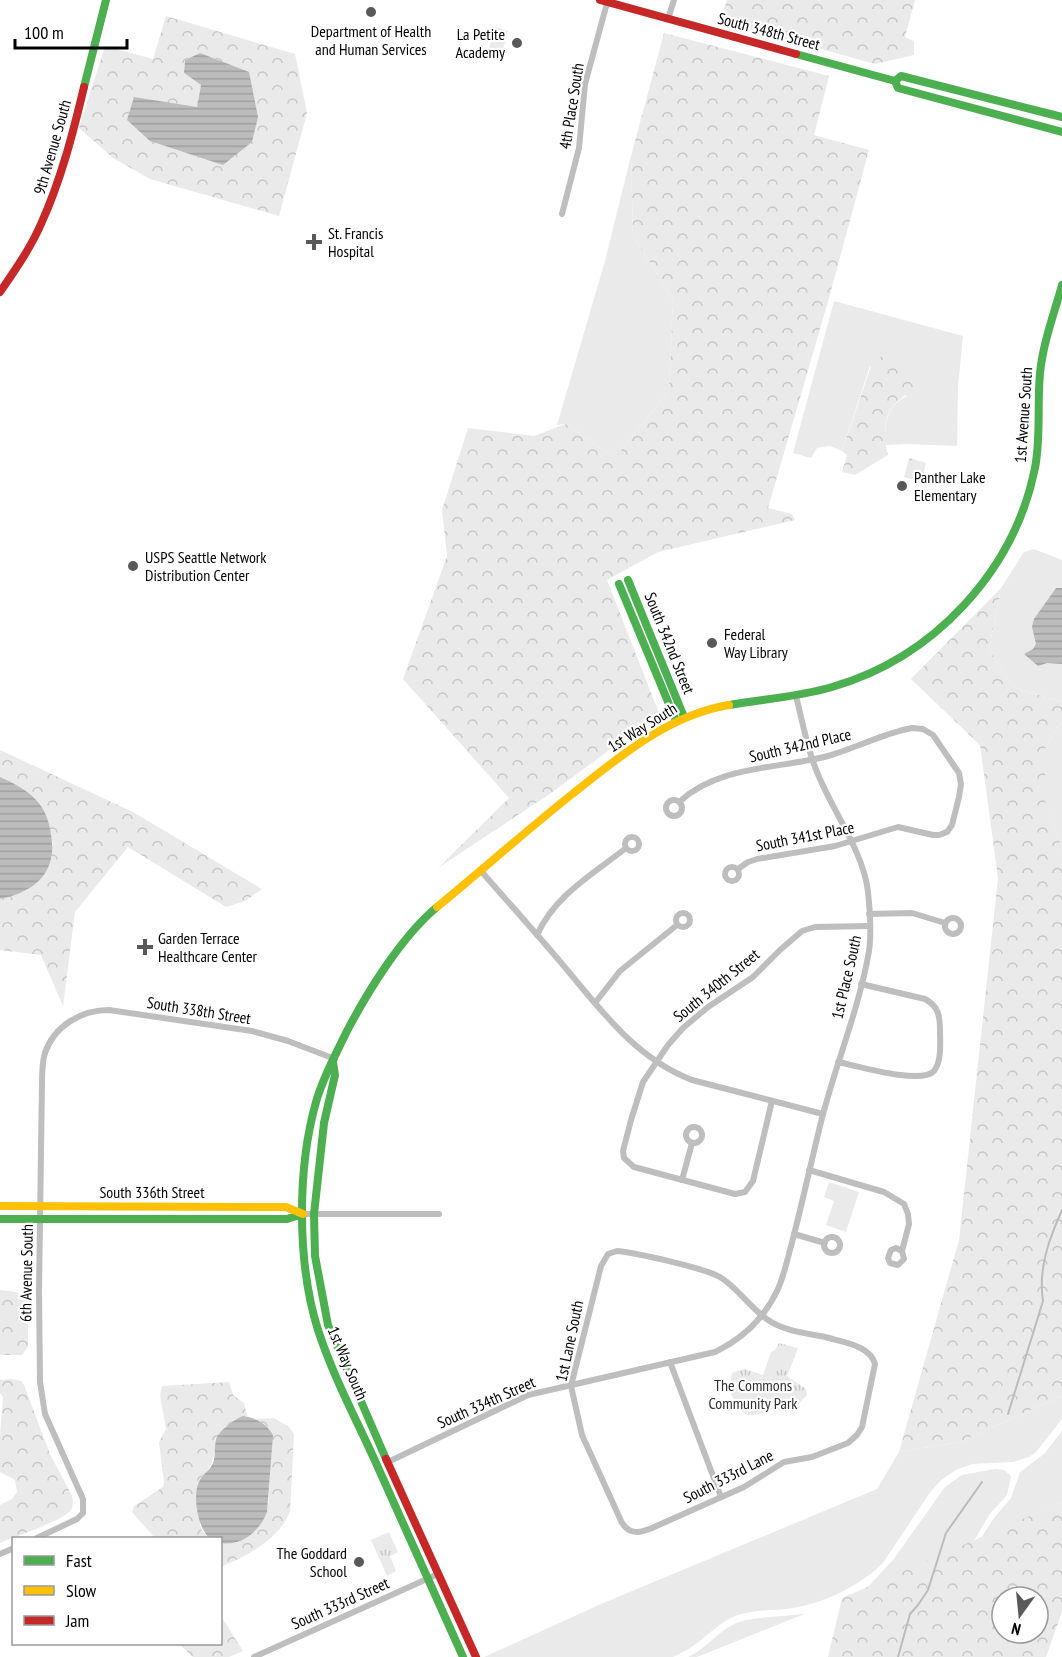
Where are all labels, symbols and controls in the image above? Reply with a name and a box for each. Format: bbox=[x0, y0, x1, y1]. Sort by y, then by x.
marker: Department of Health and Human Services bbox=[364, 5, 378, 19]
street label: South 348th Street bbox=[716, 8, 823, 54]
scale bar bbox=[15, 12, 128, 50]
text: 100 m bbox=[24, 21, 64, 44]
place label: Department of Health and Human Services bbox=[311, 21, 431, 59]
place label: La Petite Academy bbox=[456, 24, 505, 62]
marker: La Petite Academy bbox=[510, 36, 524, 50]
street label: 4th Place South bbox=[554, 61, 588, 151]
street label: 9th Avenue South bbox=[29, 97, 75, 197]
place label: St. Francis Hospital bbox=[328, 223, 383, 261]
marker: St. Francis Hospital bbox=[305, 233, 323, 251]
street label: 1st Avenue South bbox=[1010, 366, 1036, 464]
place label: Panther Lake Elementary bbox=[914, 467, 986, 505]
marker: Panther Lake Elementary bbox=[895, 479, 909, 493]
place label: USPS Seattle Network Distribution Center bbox=[145, 547, 267, 585]
marker: USPS Seattle Network Distribution Center bbox=[126, 559, 140, 573]
street label: South 342nd Street bbox=[641, 589, 700, 697]
place label: Federal Way Library bbox=[724, 624, 788, 662]
marker: Federal Way Library bbox=[705, 636, 719, 650]
street label: 1st Way South bbox=[604, 698, 680, 756]
street label: South 342nd Place bbox=[747, 724, 853, 766]
street label: South 341st Place bbox=[754, 817, 856, 855]
place label: Garden Terrace Healthcare Center bbox=[158, 928, 258, 966]
street label: 1st Place South bbox=[827, 933, 865, 1021]
marker: Garden Terrace Healthcare Center bbox=[136, 938, 154, 956]
street label: South 340th Street bbox=[669, 944, 764, 1026]
street label: South 338th Street bbox=[146, 992, 253, 1028]
street label: South 336th Street bbox=[99, 1182, 205, 1202]
street label: 6th Avenue South bbox=[15, 1224, 37, 1322]
street label: 1st Lane South bbox=[551, 1299, 587, 1383]
street label: 1st Way South bbox=[324, 1323, 372, 1403]
street label: South 334th Street bbox=[434, 1371, 539, 1433]
park label: The Commons Community Park bbox=[708, 1375, 798, 1413]
street label: South 333rd Lane bbox=[680, 1445, 776, 1507]
legend bbox=[12, 1537, 222, 1645]
place label: The Goddard School bbox=[276, 1543, 347, 1581]
text: Fast bbox=[66, 1549, 92, 1572]
marker: The Goddard School bbox=[352, 1555, 366, 1569]
street label: South 333rd Street bbox=[288, 1572, 393, 1633]
text: Slow bbox=[66, 1579, 97, 1602]
north arrow bbox=[990, 1585, 1050, 1645]
text: Jam bbox=[65, 1609, 89, 1632]
text: N bbox=[1009, 1619, 1023, 1640]

